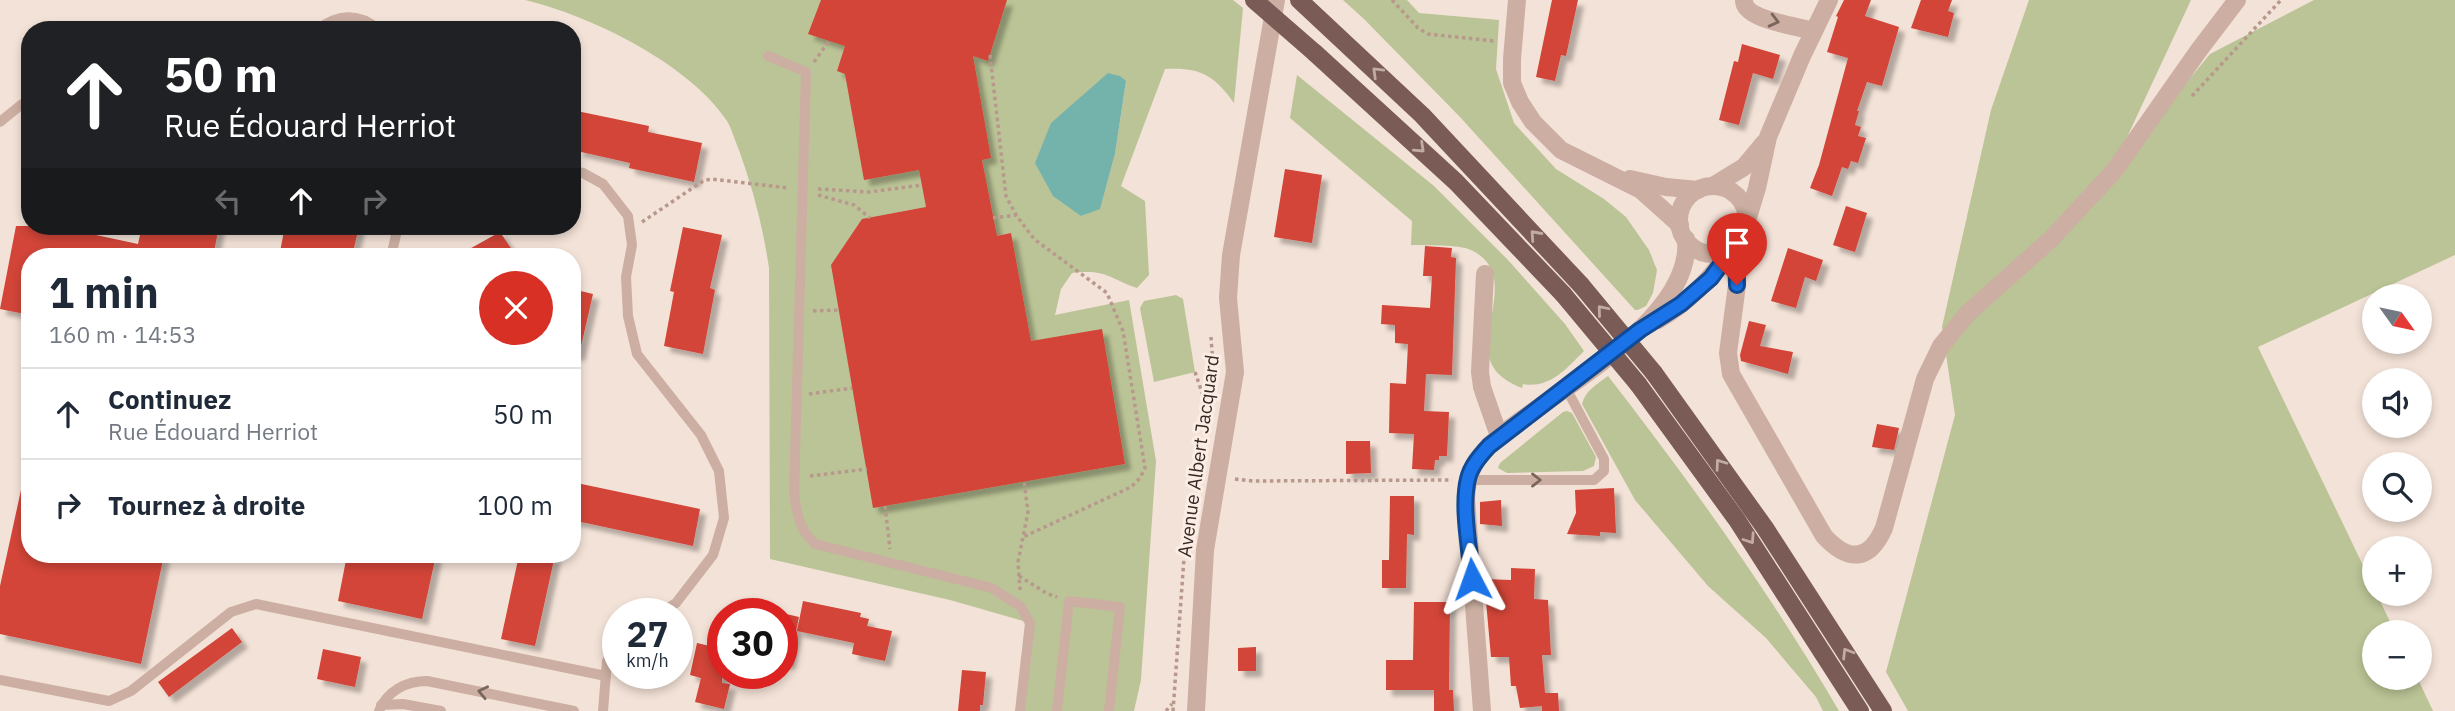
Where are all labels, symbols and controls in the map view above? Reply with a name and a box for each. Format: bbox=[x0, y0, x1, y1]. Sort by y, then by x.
one-way arrow bbox=[1768, 12, 1780, 27]
text: 50 m bbox=[164, 42, 278, 105]
icon: ahead bbox=[49, 49, 140, 140]
one-way arrow bbox=[1372, 67, 1385, 80]
text: Rue Édouard Herriot bbox=[164, 104, 456, 146]
one-way arrow bbox=[1412, 139, 1425, 152]
icon: left bbox=[209, 182, 247, 220]
icon: ahead bbox=[282, 182, 320, 220]
icon: right bbox=[355, 182, 393, 220]
pin bbox=[1707, 213, 1767, 285]
icon: arrive bbox=[1718, 224, 1756, 262]
one-way arrow bbox=[1531, 230, 1544, 243]
text: 1 min bbox=[49, 265, 159, 320]
button: close bbox=[479, 271, 553, 345]
north arrow bbox=[2362, 284, 2432, 354]
map controls bbox=[2362, 284, 2432, 690]
one-way arrow bbox=[1598, 306, 1610, 319]
text: 160 m · 14:53 bbox=[49, 319, 196, 349]
street label: Avenue Albert Jacquard bbox=[1172, 353, 1224, 559]
button: sound bbox=[2362, 368, 2432, 438]
text: Continuez bbox=[108, 382, 231, 416]
icon: ahead bbox=[49, 395, 87, 433]
text: 50 m bbox=[493, 397, 553, 431]
text: Rue Édouard Herriot bbox=[108, 416, 318, 446]
button: search bbox=[2362, 452, 2432, 522]
one-way arrow bbox=[1716, 459, 1729, 472]
one-way arrow bbox=[1531, 472, 1542, 488]
icon: right bbox=[49, 486, 87, 524]
text: Tournez à droite bbox=[108, 488, 305, 522]
text: 100 m bbox=[477, 488, 553, 522]
one-way arrow bbox=[1742, 531, 1755, 544]
button: + bbox=[2362, 536, 2432, 606]
position arrow bbox=[1435, 542, 1509, 616]
speed limit sign: 30 bbox=[707, 598, 798, 689]
text: 27 bbox=[626, 611, 669, 657]
button: − bbox=[2362, 620, 2432, 690]
one-way arrow bbox=[1842, 648, 1855, 661]
text: km/h bbox=[626, 649, 669, 672]
one-way arrow bbox=[477, 685, 489, 700]

